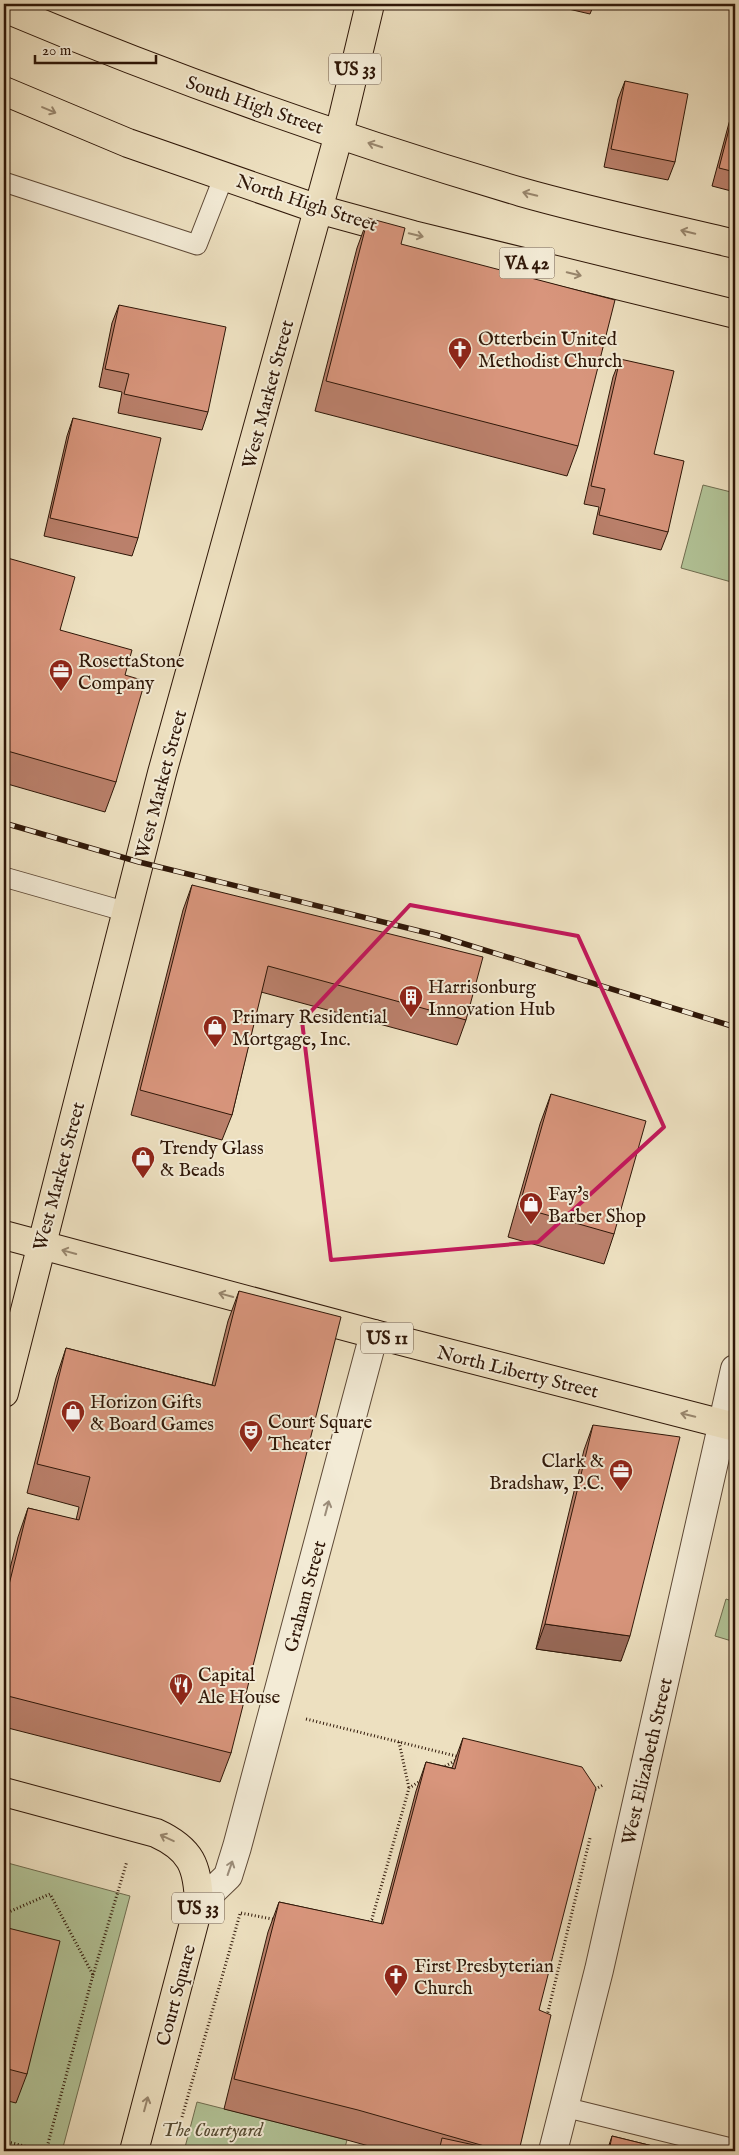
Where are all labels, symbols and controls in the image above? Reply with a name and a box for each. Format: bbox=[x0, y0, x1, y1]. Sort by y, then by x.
scale bar bbox=[35, 32, 156, 64]
text: 20 m bbox=[42, 41, 72, 60]
road number: US 33 bbox=[329, 54, 381, 85]
street label: South High Street bbox=[182, 71, 327, 141]
one-way arrow bbox=[41, 105, 56, 115]
one-way arrow bbox=[368, 140, 383, 149]
street label: North High Street bbox=[233, 170, 380, 238]
one-way arrow bbox=[522, 189, 538, 198]
one-way arrow bbox=[680, 227, 696, 236]
one-way arrow bbox=[408, 231, 424, 241]
road number: VA 42 bbox=[500, 248, 554, 278]
one-way arrow bbox=[565, 270, 581, 279]
street label: West Market Street bbox=[238, 317, 300, 471]
place label: Otterbein United Methodist Church bbox=[478, 328, 622, 374]
church icon: Otterbein United Methodist Church bbox=[447, 336, 473, 370]
place label: RosettaStone Company bbox=[78, 650, 185, 696]
office icon: RosettaStone Company bbox=[48, 658, 74, 692]
street label: West Market Street bbox=[131, 707, 193, 861]
place label: Harrisonburg Innovation Hub bbox=[428, 976, 555, 1022]
building icon: Harrisonburg Innovation Hub bbox=[398, 984, 424, 1018]
place label: Primary Residential Mortgage, Inc. bbox=[232, 1006, 388, 1052]
shop icon: Primary Residential Mortgage, Inc. bbox=[202, 1014, 228, 1048]
street label: West Market Street bbox=[29, 1099, 91, 1253]
place label: Trendy Glass & Beads bbox=[160, 1137, 264, 1183]
shop icon: Trendy Glass & Beads bbox=[130, 1145, 156, 1179]
place label: Fay's Barber Shop bbox=[548, 1183, 646, 1229]
shop icon: Fay's Barber Shop bbox=[518, 1191, 544, 1225]
one-way arrow bbox=[61, 1247, 77, 1257]
one-way arrow bbox=[218, 1289, 234, 1299]
road number: US 11 bbox=[361, 1322, 413, 1354]
street label: North Liberty Street bbox=[434, 1341, 601, 1405]
place label: Horizon Gifts & Board Games bbox=[90, 1391, 214, 1437]
shop icon: Horizon Gifts & Board Games bbox=[60, 1399, 86, 1433]
one-way arrow bbox=[680, 1410, 696, 1419]
place label: Court Square Theater bbox=[268, 1411, 372, 1457]
theatre icon: Court Square Theater bbox=[238, 1419, 264, 1453]
place label: Clark & Bradshaw, P.C. bbox=[489, 1450, 604, 1496]
office icon: Clark & Bradshaw, P.C. bbox=[608, 1458, 634, 1492]
one-way arrow bbox=[323, 1500, 333, 1516]
street label: Graham Street bbox=[280, 1538, 332, 1655]
place label: Capital Ale House bbox=[197, 1664, 281, 1710]
restaurant icon: Capital Ale House bbox=[168, 1672, 194, 1706]
street label: West Elizabeth Street bbox=[617, 1675, 679, 1847]
one-way arrow bbox=[160, 1833, 175, 1842]
one-way arrow bbox=[226, 1860, 236, 1876]
road number: US 33 bbox=[172, 1892, 224, 1924]
street label: Court Square bbox=[152, 1942, 202, 2049]
place label: First Presbyterian Church bbox=[414, 1955, 554, 2001]
church icon: First Presbyterian Church bbox=[383, 1963, 409, 1997]
one-way arrow bbox=[142, 2097, 151, 2113]
park label: The Courtyard bbox=[161, 2119, 264, 2143]

